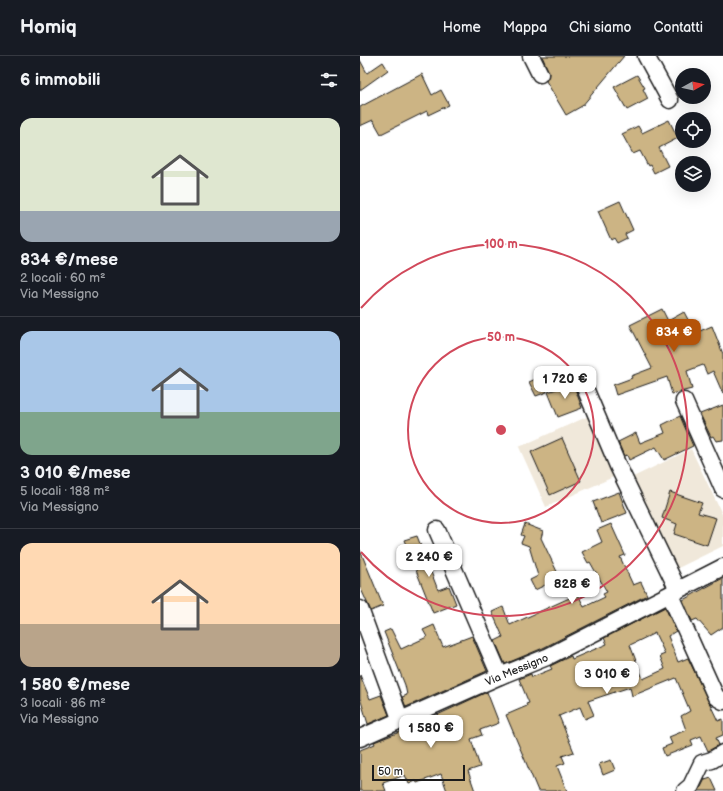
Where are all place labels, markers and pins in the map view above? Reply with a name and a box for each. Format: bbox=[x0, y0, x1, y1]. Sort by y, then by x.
pin: 834 € bbox=[646, 319, 702, 353]
pin: 1 720 € bbox=[528, 366, 602, 400]
centre of rings bbox=[494, 423, 508, 437]
pin: 2 240 € bbox=[392, 544, 466, 578]
pin: 828 € bbox=[544, 571, 600, 605]
pin: 3 010 € bbox=[570, 661, 644, 695]
pin: 1 580 € bbox=[394, 715, 468, 749]

